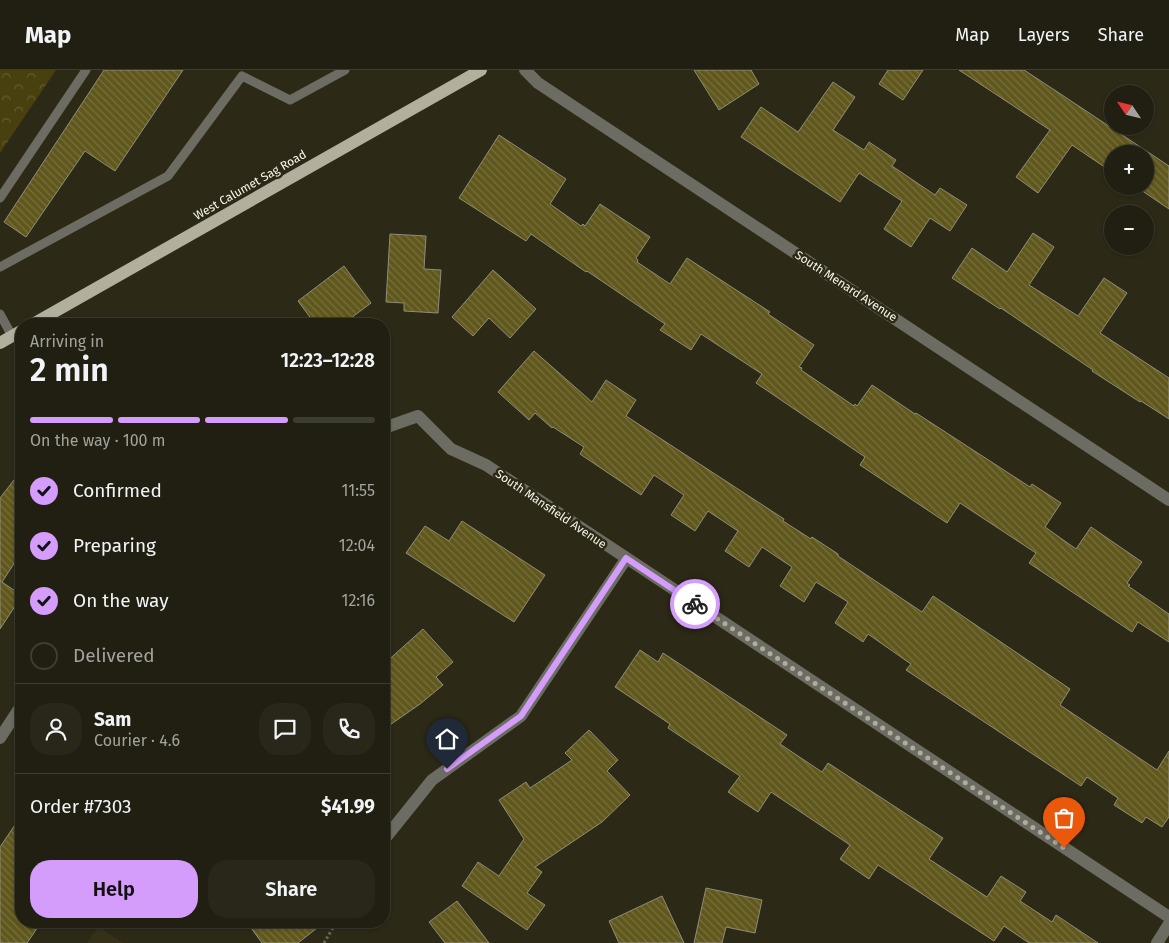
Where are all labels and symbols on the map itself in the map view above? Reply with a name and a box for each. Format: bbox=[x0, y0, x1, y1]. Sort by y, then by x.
north arrow bbox=[1104, 85, 1154, 135]
street label: West Calumet Sag Road bbox=[191, 147, 309, 223]
street label: South Menard Avenue bbox=[792, 248, 900, 324]
street label: South Mansfield Avenue bbox=[493, 467, 609, 551]
courier bbox=[670, 579, 720, 629]
pin bbox=[426, 718, 468, 769]
pin bbox=[1043, 797, 1085, 848]

